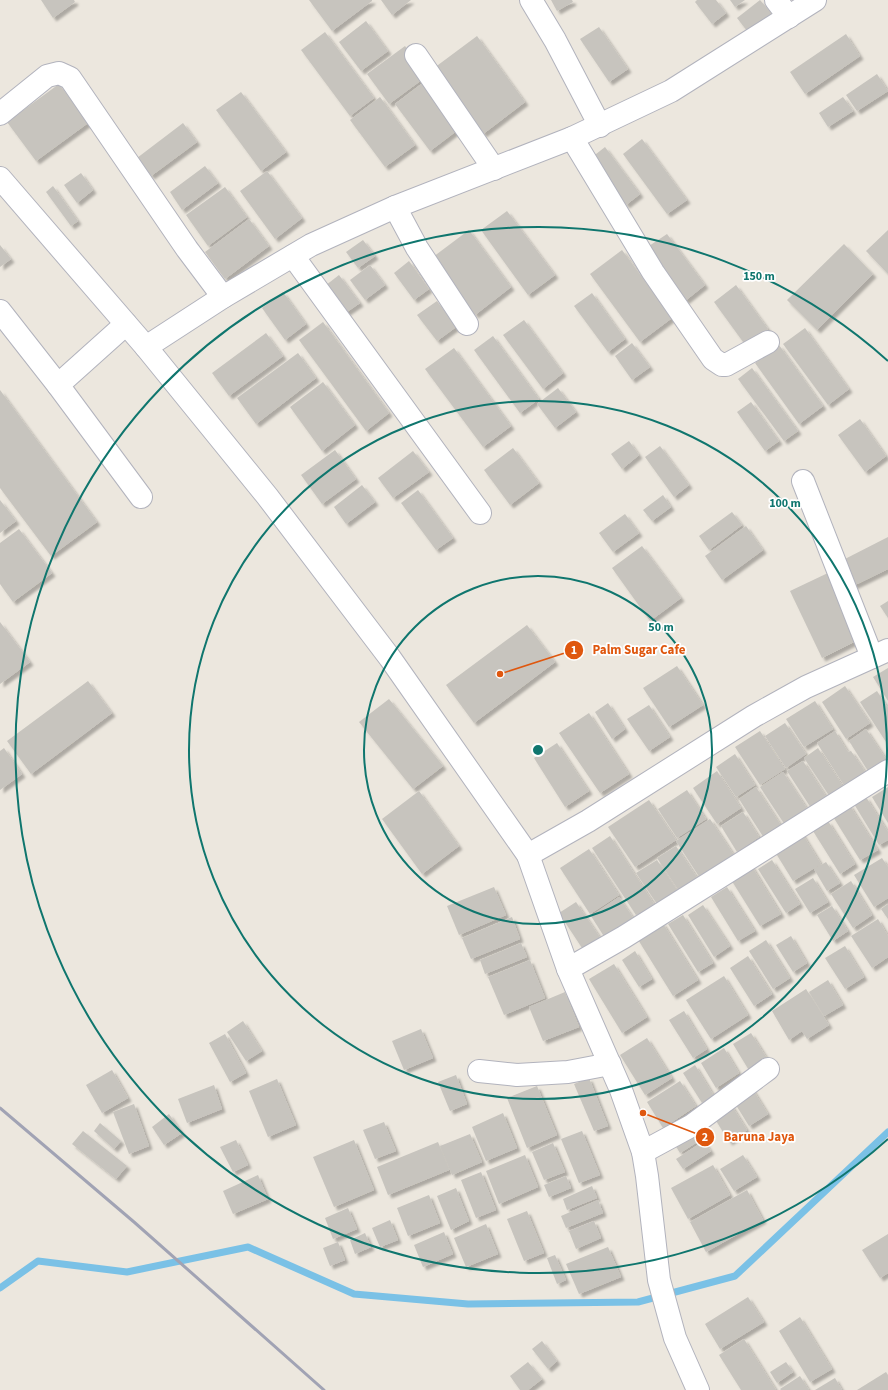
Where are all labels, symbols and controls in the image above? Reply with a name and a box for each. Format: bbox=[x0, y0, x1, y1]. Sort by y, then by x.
text: 150 m bbox=[743, 268, 775, 285]
text: 100 m bbox=[769, 495, 801, 512]
text: 50 m bbox=[648, 619, 674, 636]
callout: Palm Sugar Cafe bbox=[564, 637, 693, 662]
text: Palm Sugar Cafe bbox=[592, 641, 686, 659]
text: 1 bbox=[571, 642, 577, 659]
centre of rings bbox=[531, 743, 545, 757]
callout: Baruna Jaya bbox=[695, 1124, 802, 1149]
text: Baruna Jaya bbox=[724, 1128, 795, 1146]
text: 2 bbox=[702, 1129, 708, 1146]

